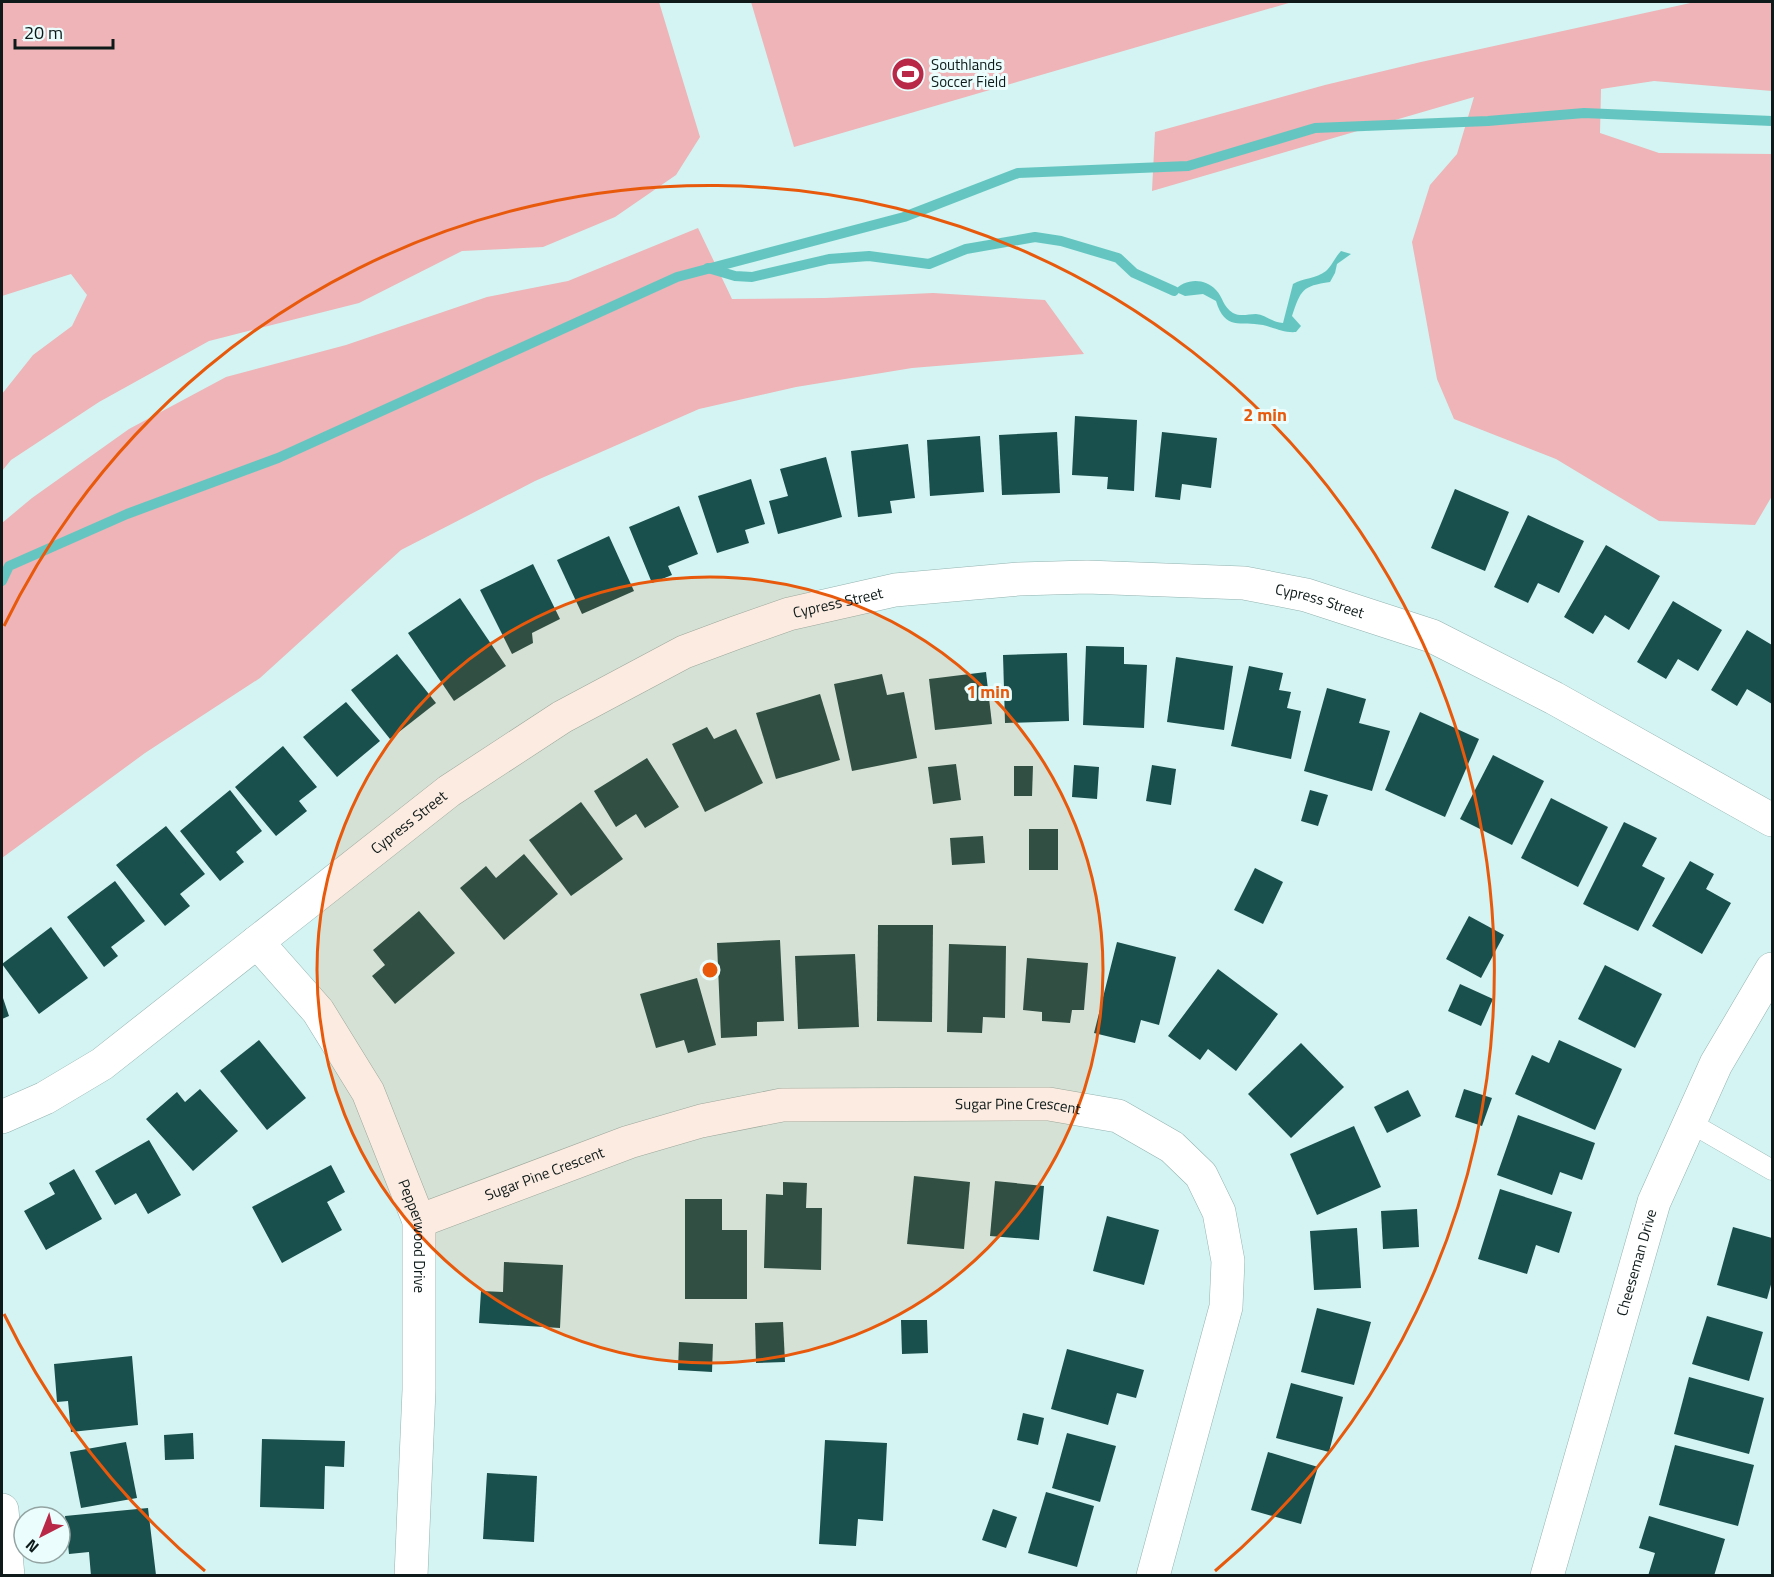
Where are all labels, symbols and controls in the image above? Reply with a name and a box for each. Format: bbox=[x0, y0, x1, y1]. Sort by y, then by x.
scale bar bbox=[15, 12, 112, 50]
text: 20 m bbox=[24, 19, 63, 46]
place label: Southlands Soccer Field bbox=[931, 53, 1006, 93]
sports icon: Southlands Soccer Field bbox=[890, 56, 926, 92]
text: 2 min bbox=[1243, 401, 1287, 428]
street label: Cypress Street bbox=[1273, 577, 1368, 624]
street label: Cypress Street bbox=[791, 581, 886, 624]
text: 1 min bbox=[966, 678, 1010, 705]
street label: Cypress Street bbox=[366, 784, 452, 859]
centre of rings bbox=[700, 960, 720, 980]
street label: Sugar Pine Crescent bbox=[955, 1092, 1083, 1120]
street label: Sugar Pine Crescent bbox=[481, 1140, 608, 1206]
street label: Pepperwood Drive bbox=[393, 1176, 431, 1293]
street label: Cheeseman Drive bbox=[1610, 1206, 1662, 1319]
north arrow bbox=[12, 1505, 72, 1565]
text: N bbox=[20, 1534, 44, 1559]

